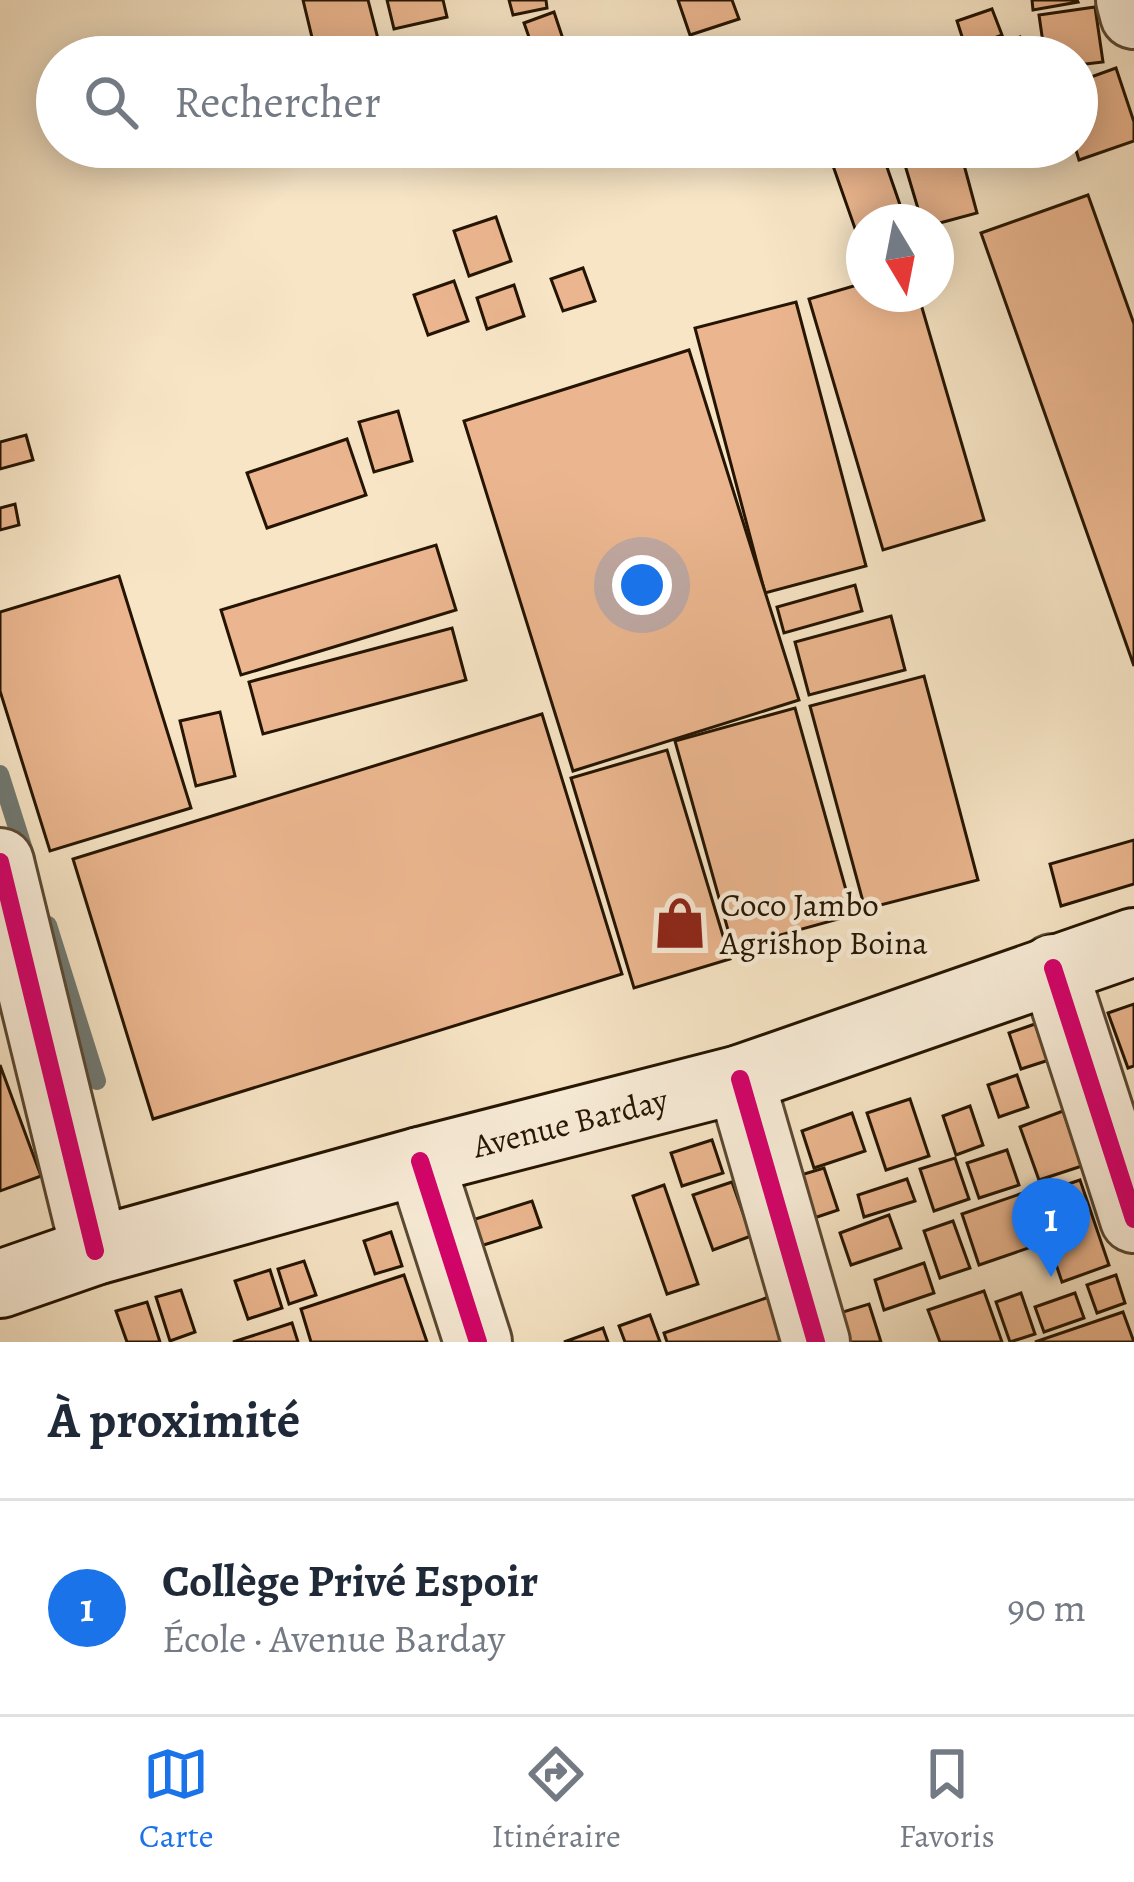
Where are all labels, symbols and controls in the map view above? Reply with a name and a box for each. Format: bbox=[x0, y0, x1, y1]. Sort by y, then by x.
search box bbox=[36, 36, 1098, 168]
icon: search bbox=[78, 69, 144, 135]
text: Rechercher bbox=[174, 71, 381, 133]
north arrow bbox=[846, 204, 954, 312]
your location bbox=[612, 555, 672, 615]
place label: Coco Jambo Agrishop Boina bbox=[719, 882, 928, 965]
shop icon: Coco Jambo Agrishop Boina bbox=[651, 894, 709, 952]
street label: Avenue Barday bbox=[467, 1076, 673, 1169]
pin: 1 bbox=[1012, 1178, 1090, 1277]
text: À proximité bbox=[48, 1385, 300, 1455]
text: Collège Privé Espoir bbox=[162, 1550, 538, 1612]
text: 1 bbox=[80, 1581, 94, 1634]
text: 90 m bbox=[1007, 1581, 1086, 1634]
text: École · Avenue Barday bbox=[162, 1612, 505, 1665]
tab: Carte bbox=[139, 1741, 213, 1858]
tab: Itinéraire bbox=[492, 1741, 621, 1858]
tab: Favoris bbox=[899, 1741, 995, 1858]

